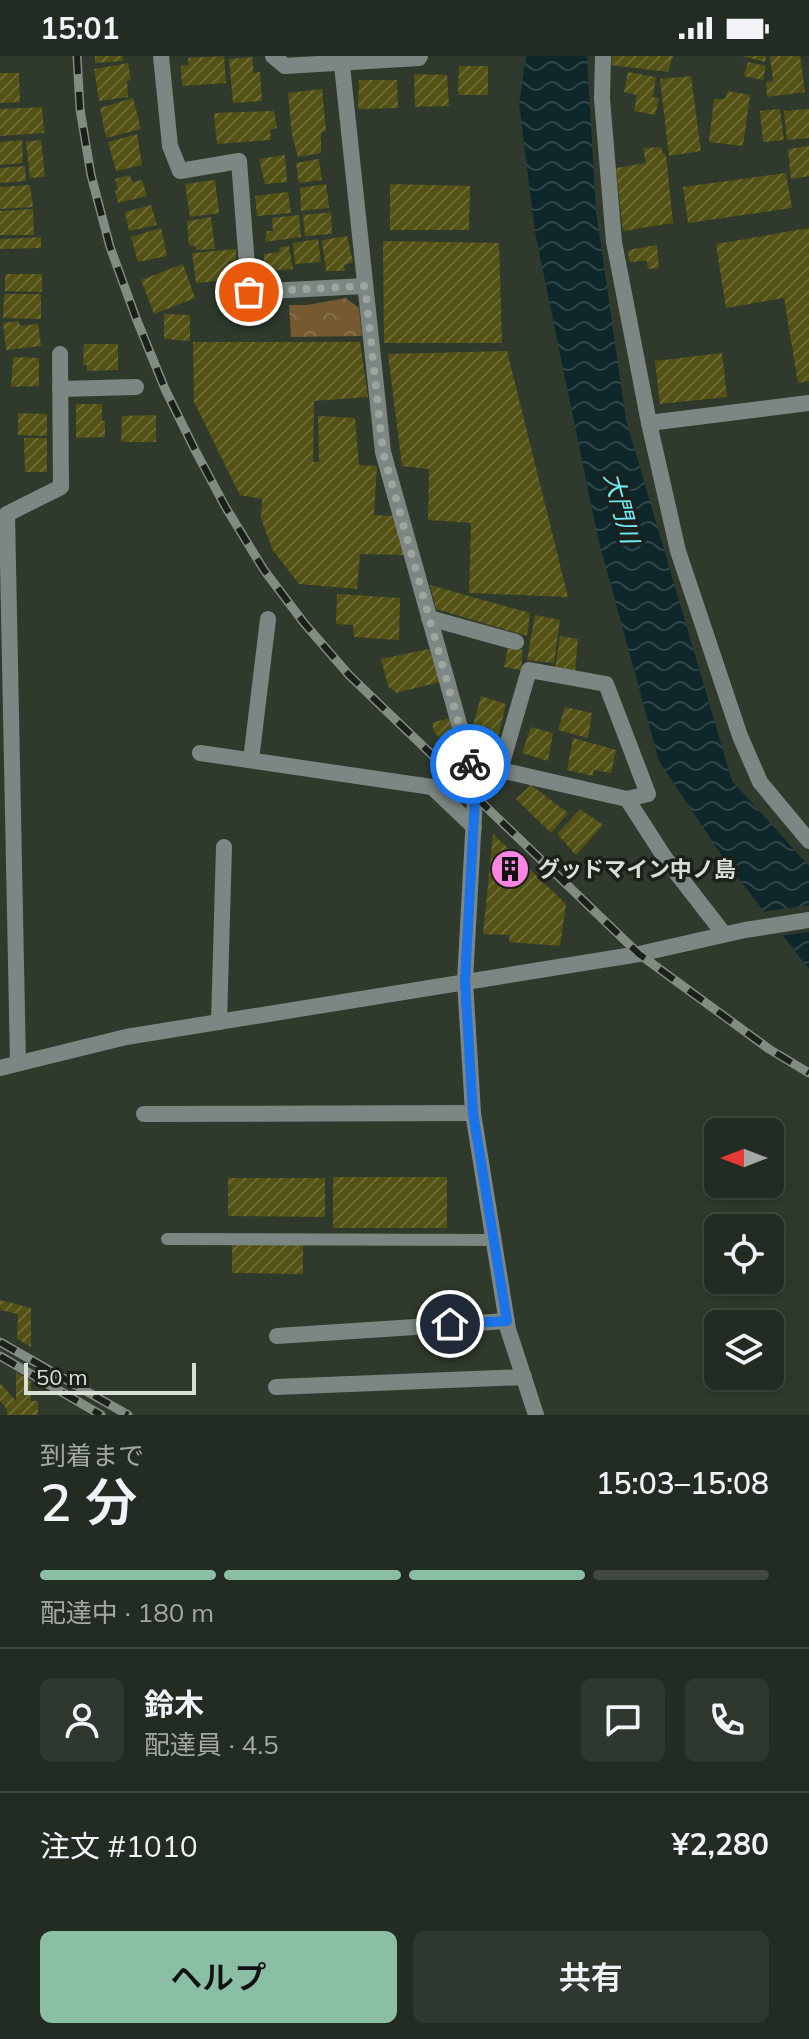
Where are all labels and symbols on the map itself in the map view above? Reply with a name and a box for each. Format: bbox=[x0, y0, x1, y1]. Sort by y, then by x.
pin bbox=[215, 258, 283, 326]
water label: 大門川 bbox=[598, 469, 647, 549]
courier bbox=[430, 724, 510, 804]
building icon: グッドマイン中ノ島 bbox=[489, 848, 531, 890]
place label: グッドマイン中ノ島 bbox=[538, 855, 736, 883]
north arrow bbox=[704, 1118, 784, 1198]
pin bbox=[416, 1290, 484, 1358]
scale bar bbox=[24, 1359, 196, 1395]

